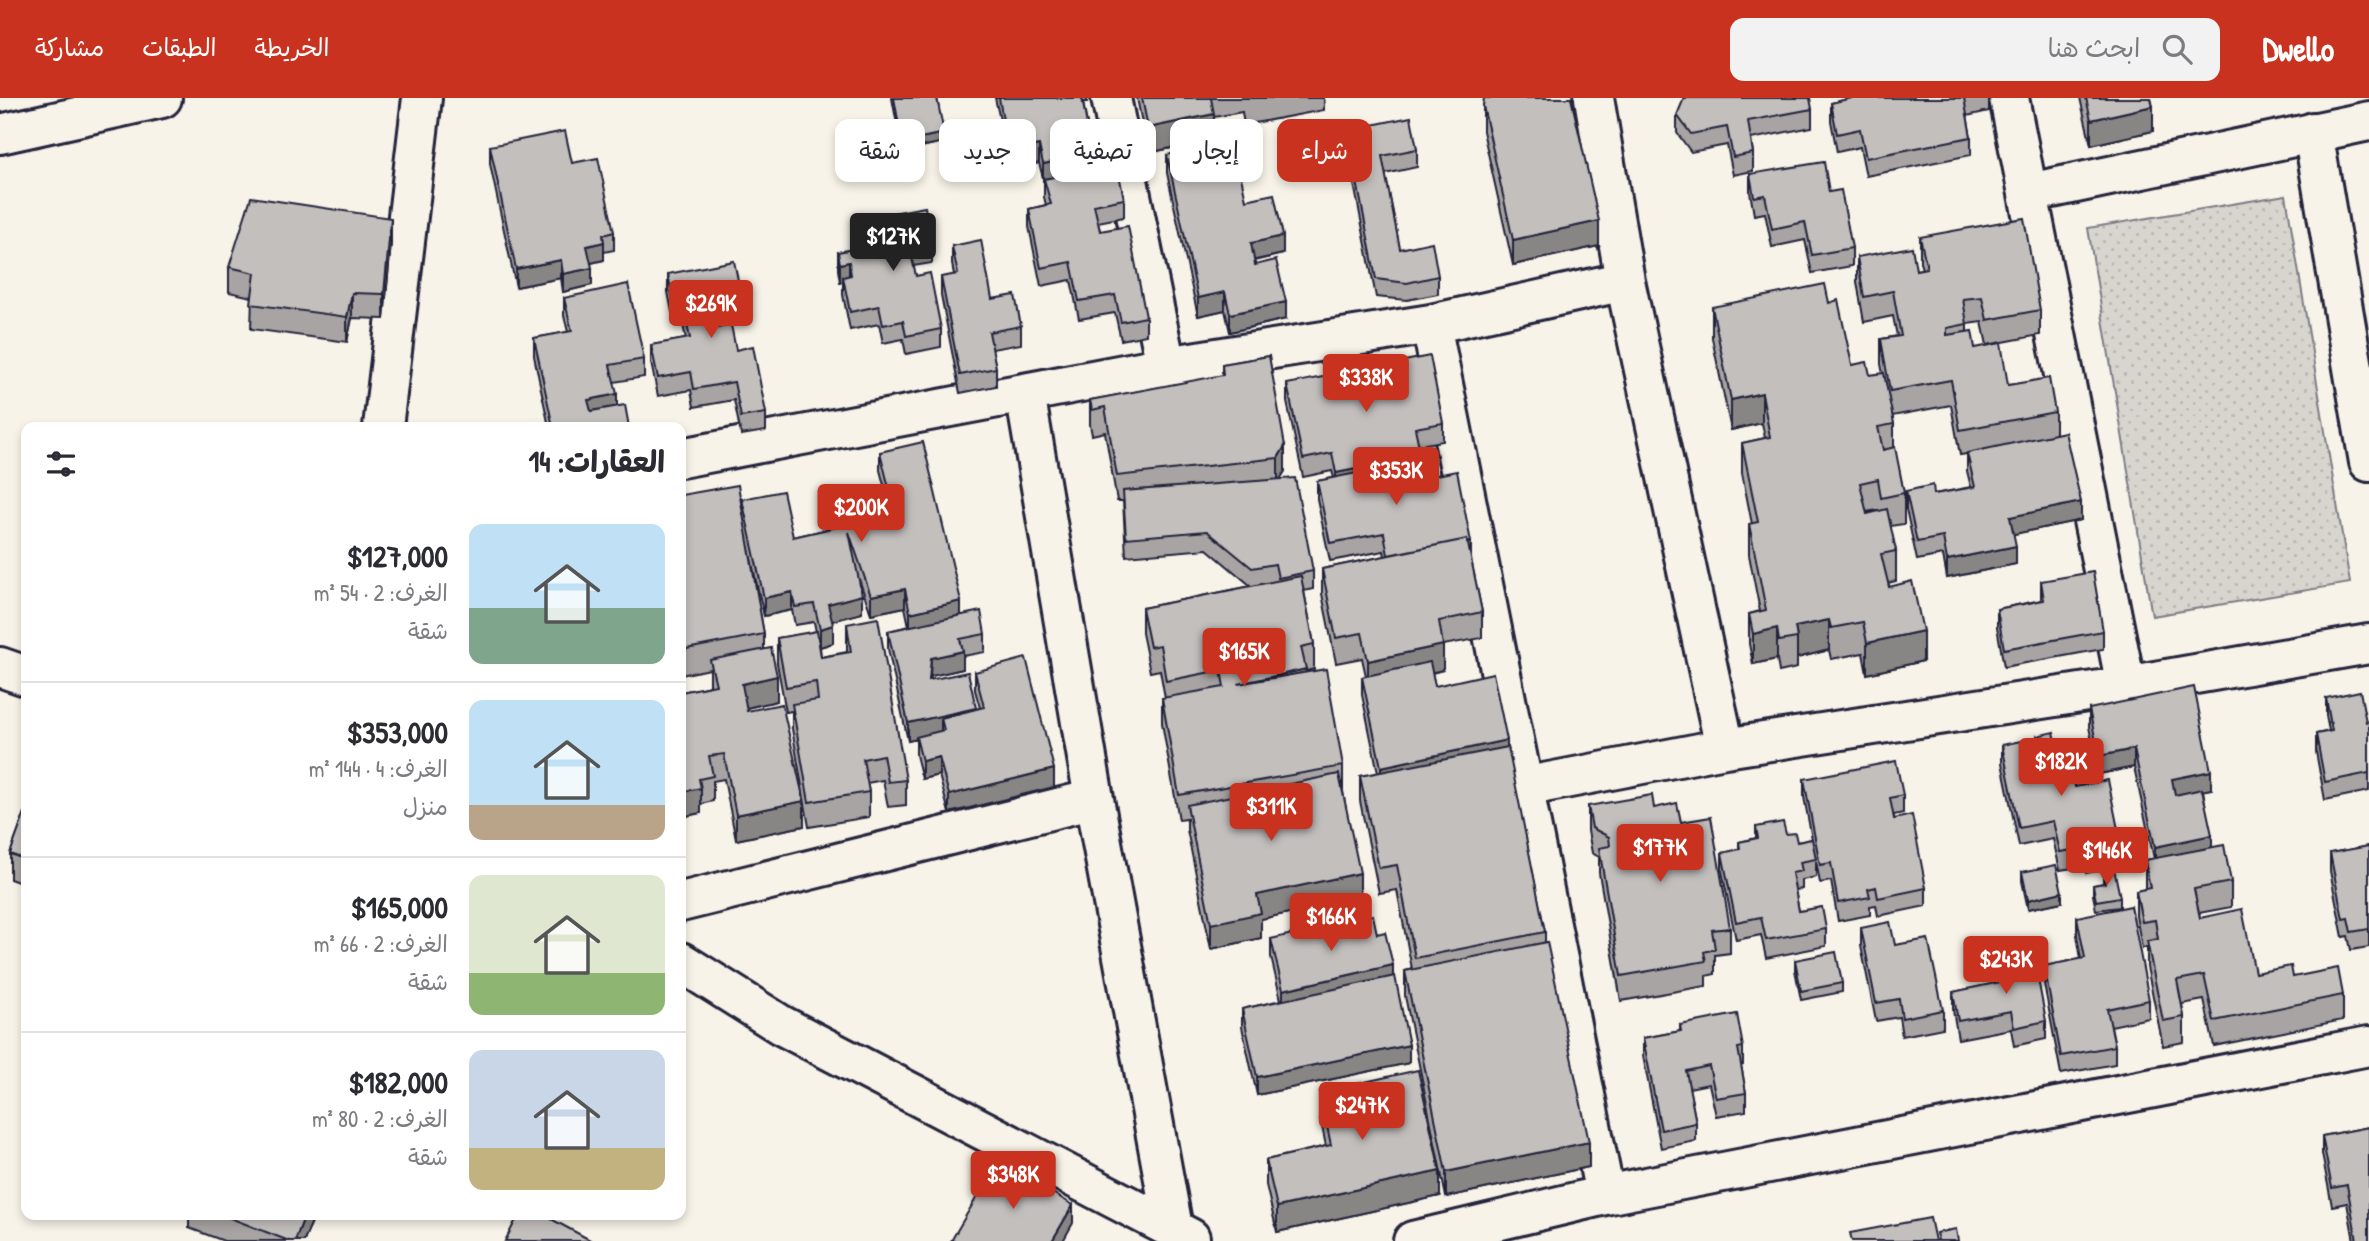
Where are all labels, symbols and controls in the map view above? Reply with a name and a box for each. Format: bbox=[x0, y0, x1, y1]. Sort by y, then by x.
search box bbox=[1730, 18, 2220, 81]
text: Dwello bbox=[2262, 27, 2334, 71]
text: ابحث هنا bbox=[2047, 30, 2140, 65]
icon: search bbox=[2158, 30, 2196, 68]
text: مشاركة bbox=[35, 31, 104, 63]
text: الطبقات bbox=[142, 31, 217, 63]
text: الخريطة bbox=[255, 31, 329, 63]
chip: شقة bbox=[835, 119, 925, 182]
chip: جديد bbox=[939, 119, 1036, 182]
chip: تصفية bbox=[1050, 119, 1156, 182]
chip: إيجار bbox=[1170, 119, 1263, 182]
chip: شراء bbox=[1277, 119, 1372, 182]
pin: $127K bbox=[844, 214, 942, 273]
text: $127K bbox=[866, 220, 920, 251]
pin: $269K bbox=[662, 280, 760, 340]
text: $269K bbox=[685, 287, 737, 318]
pin: $338K bbox=[1317, 354, 1415, 414]
text: $338K bbox=[1339, 361, 1393, 392]
text: العقارات: 14 bbox=[528, 441, 665, 481]
icon: filters bbox=[42, 445, 80, 483]
pin: $353K bbox=[1347, 448, 1445, 507]
text: $353K bbox=[1369, 454, 1423, 485]
pin: $200K bbox=[812, 484, 910, 544]
text: $200K bbox=[833, 491, 889, 522]
text: $127,000 bbox=[347, 536, 448, 576]
icon: home bbox=[525, 552, 609, 636]
text: الغرف: 2 · 54 m² bbox=[314, 577, 448, 608]
text: شقة bbox=[408, 615, 448, 646]
pin: $165K bbox=[1195, 628, 1293, 688]
text: $165K bbox=[1219, 635, 1269, 666]
text: $353,000 bbox=[347, 712, 448, 752]
icon: home bbox=[525, 728, 609, 812]
pin: $182K bbox=[2012, 738, 2110, 798]
text: $182K bbox=[2035, 745, 2087, 776]
text: الغرف: 4 · 144 m² bbox=[309, 753, 448, 784]
pin: $311K bbox=[1222, 784, 1320, 843]
text: $311K bbox=[1246, 790, 1296, 821]
text: منزل bbox=[403, 791, 448, 822]
pin: $177K bbox=[1611, 824, 1709, 884]
pin: $146K bbox=[2058, 828, 2156, 887]
text: $177K bbox=[1633, 831, 1687, 862]
text: $146K bbox=[2082, 834, 2132, 865]
text: $165,000 bbox=[351, 887, 448, 927]
pin: $166K bbox=[1282, 894, 1380, 953]
text: $166K bbox=[1306, 900, 1356, 931]
icon: home bbox=[525, 903, 609, 987]
text: الغرف: 2 · 66 m² bbox=[314, 928, 448, 959]
pin: $243K bbox=[1957, 936, 2055, 996]
text: $243K bbox=[1979, 943, 2033, 974]
text: شقة bbox=[408, 966, 448, 997]
text: $182,000 bbox=[348, 1062, 448, 1102]
icon: home bbox=[525, 1078, 609, 1162]
pin: $247K bbox=[1313, 1082, 1411, 1142]
text: $247K bbox=[1335, 1089, 1389, 1120]
text: الغرف: 2 · 80 m² bbox=[312, 1103, 448, 1134]
text: شقة bbox=[408, 1141, 448, 1172]
pin: $348K bbox=[964, 1152, 1062, 1211]
text: $348K bbox=[987, 1158, 1039, 1189]

